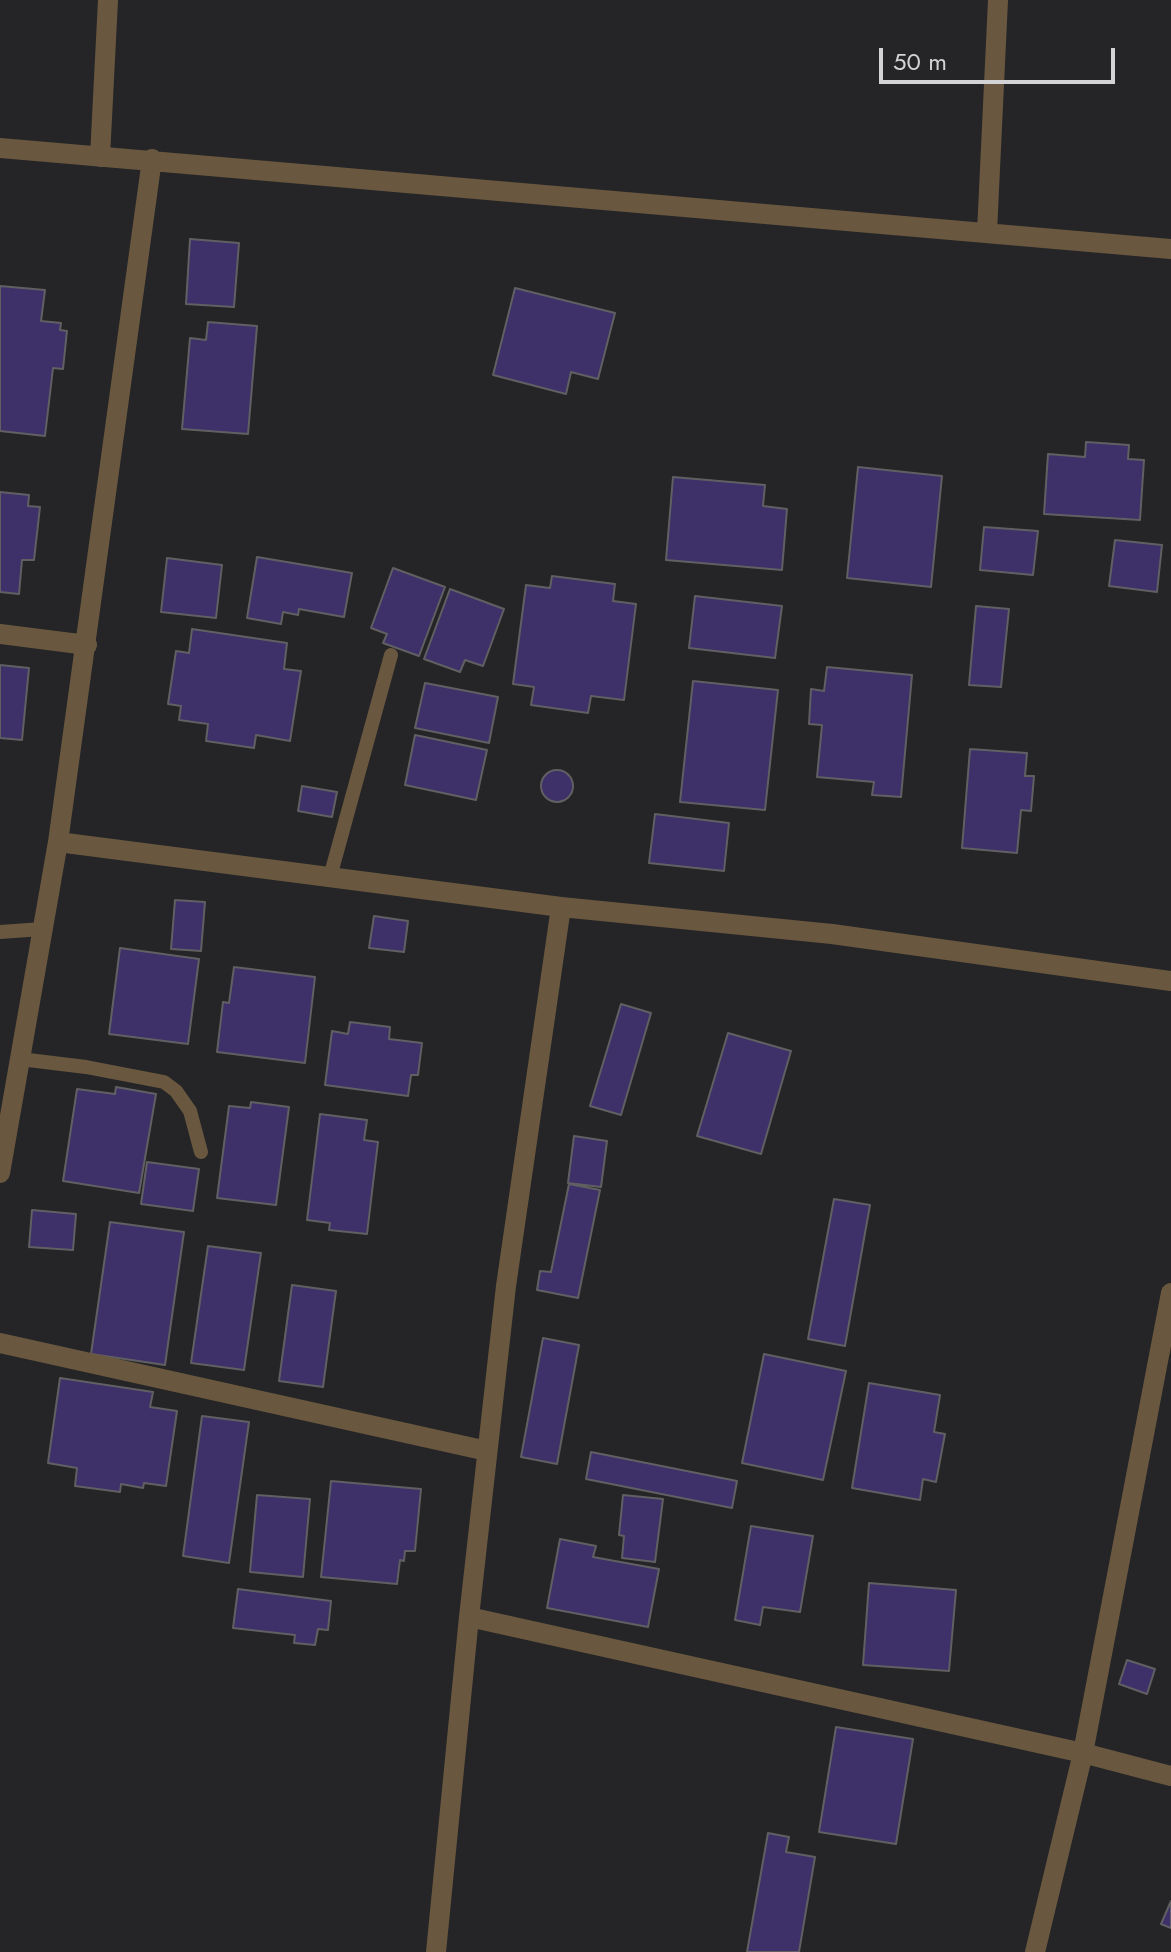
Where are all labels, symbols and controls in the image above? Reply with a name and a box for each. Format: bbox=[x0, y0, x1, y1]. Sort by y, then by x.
scale bar bbox=[883, 32, 1119, 82]
text: 50 m bbox=[893, 44, 947, 79]

